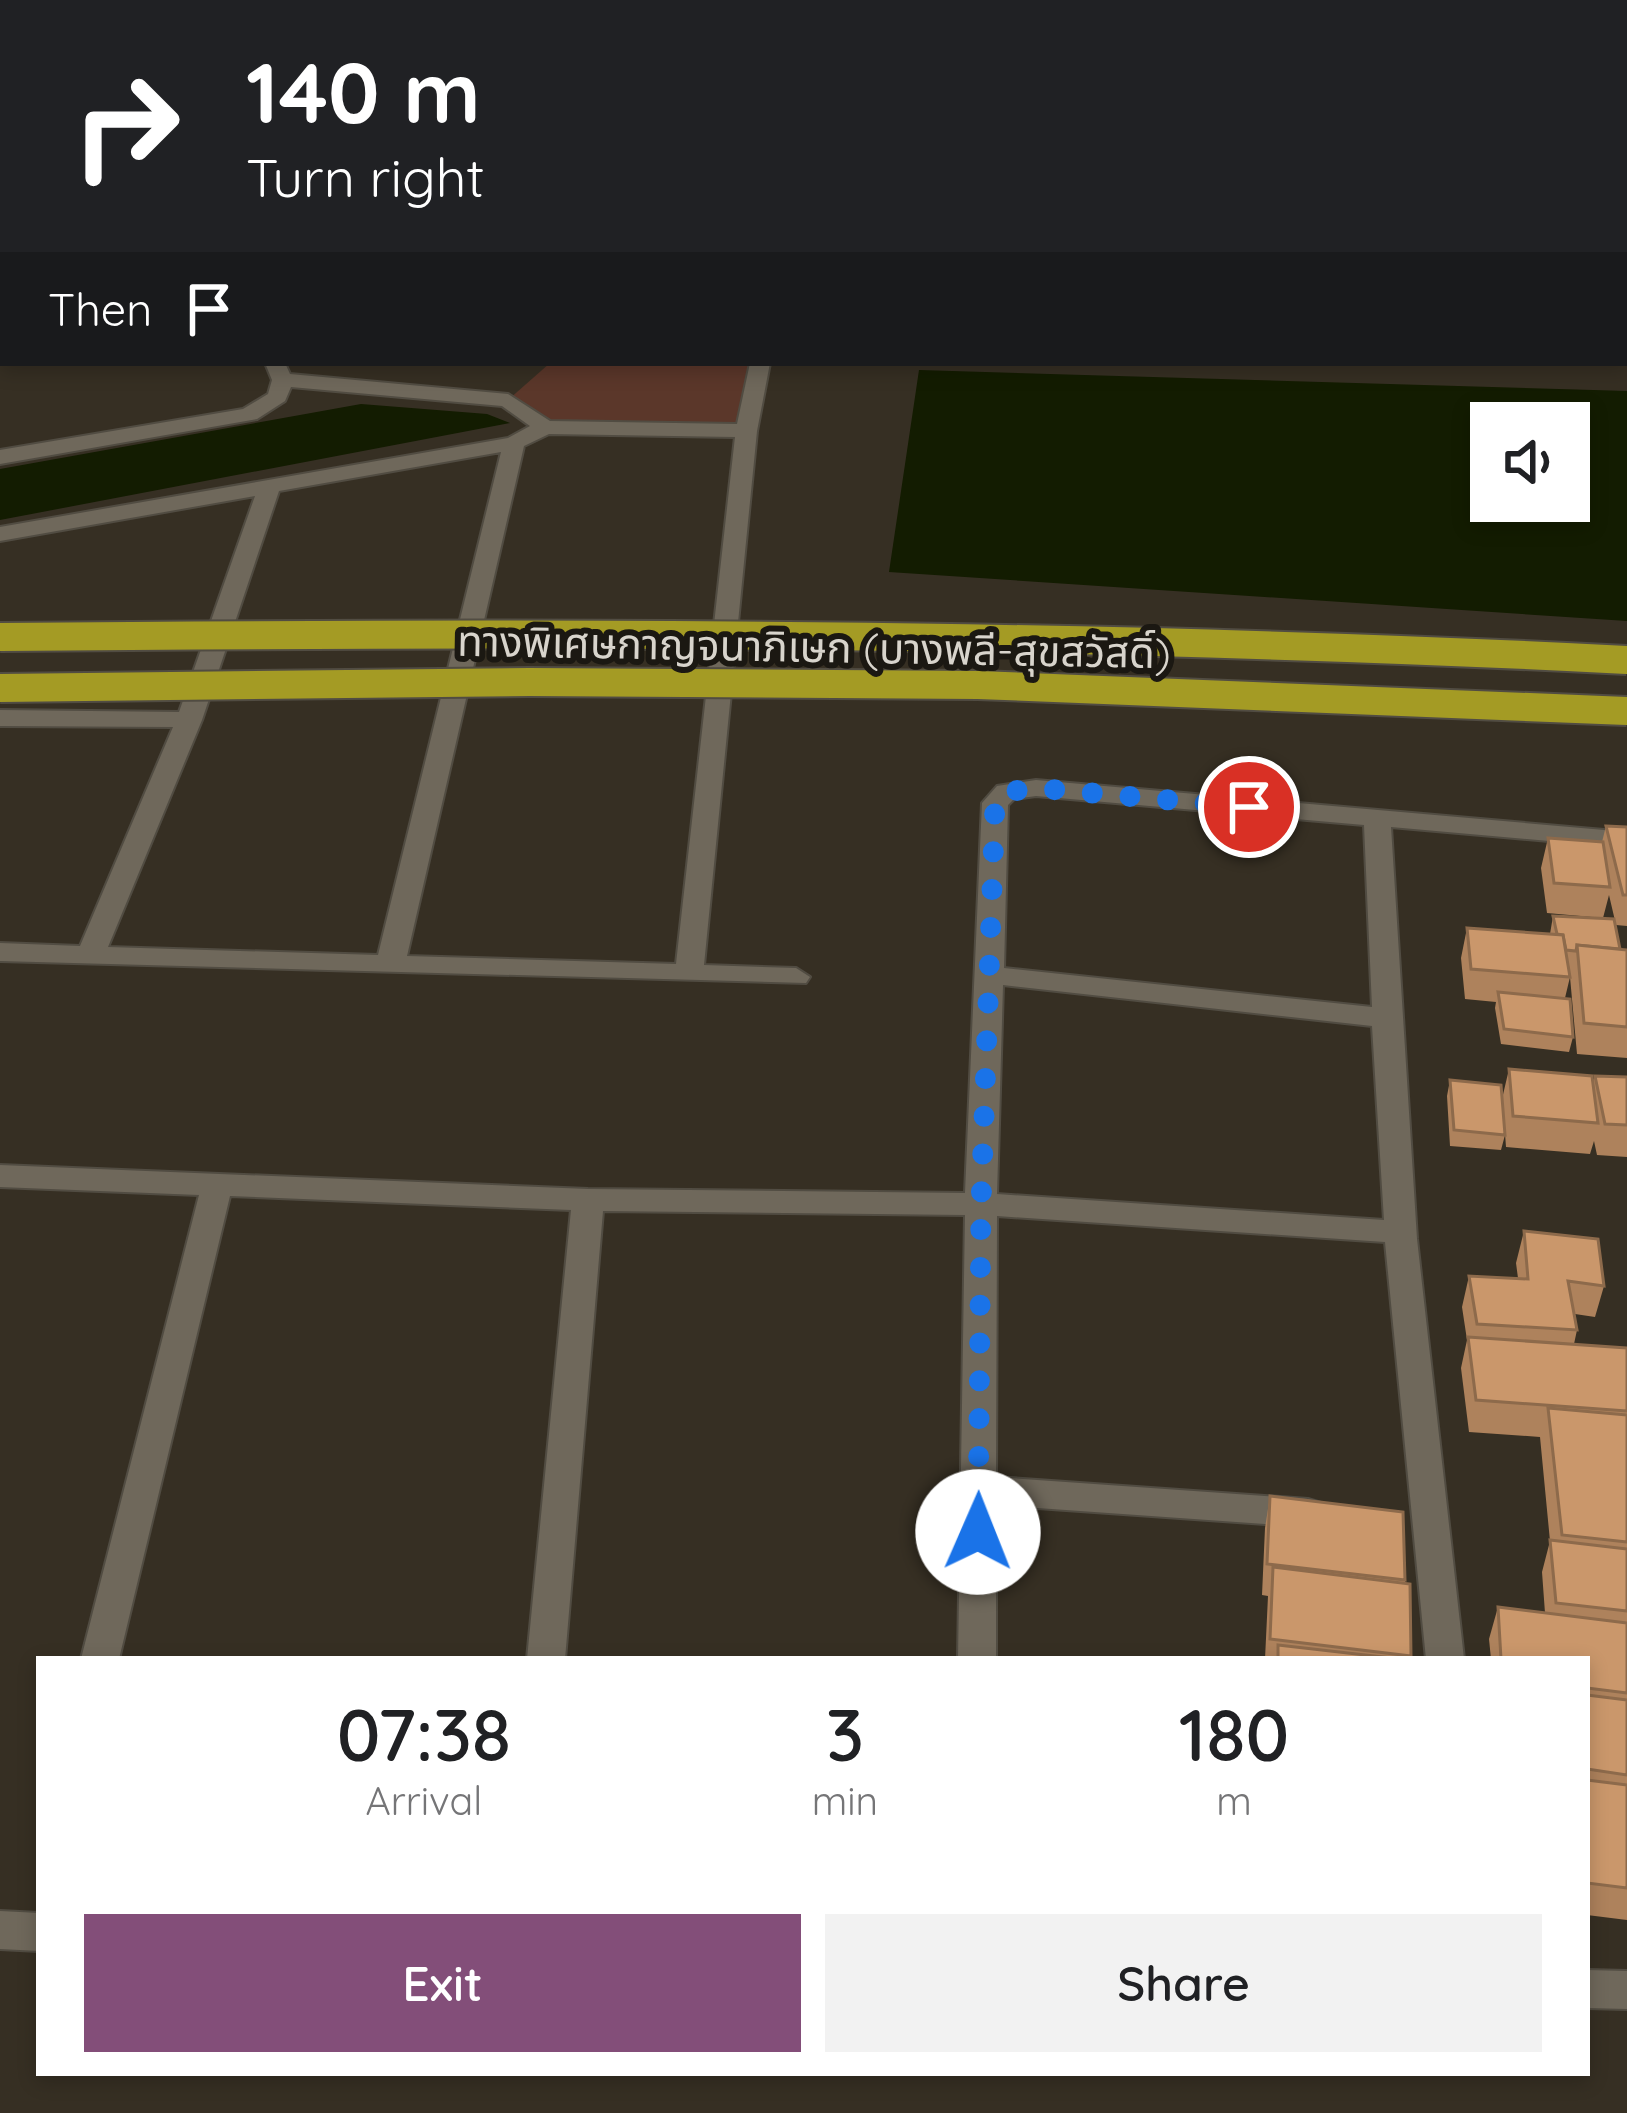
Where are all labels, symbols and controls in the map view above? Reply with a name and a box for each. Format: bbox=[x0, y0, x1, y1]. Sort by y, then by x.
text: 140 m bbox=[246, 39, 481, 144]
icon: right bbox=[48, 48, 204, 204]
text: Turn right bbox=[246, 143, 485, 211]
icon: arrive bbox=[176, 276, 242, 342]
text: Then bbox=[48, 281, 152, 337]
map controls bbox=[1470, 402, 1590, 522]
button: sound bbox=[1470, 402, 1590, 522]
street label: ทางพิเศษกาญจนาภิเษก (บางพลี-สุขสวัสดิ์) bbox=[457, 614, 1171, 679]
pin bbox=[1198, 756, 1300, 858]
icon: arrive bbox=[1216, 774, 1282, 840]
position arrow bbox=[915, 1469, 1041, 1595]
text: 07:38 bbox=[337, 1689, 511, 1779]
text: 3 bbox=[826, 1689, 864, 1779]
text: 180 bbox=[1179, 1689, 1289, 1779]
text: Arrival bbox=[365, 1776, 482, 1825]
text: min bbox=[812, 1776, 878, 1825]
text: m bbox=[1216, 1776, 1252, 1825]
button: Exit bbox=[84, 1914, 801, 2052]
button: Share bbox=[825, 1914, 1542, 2052]

